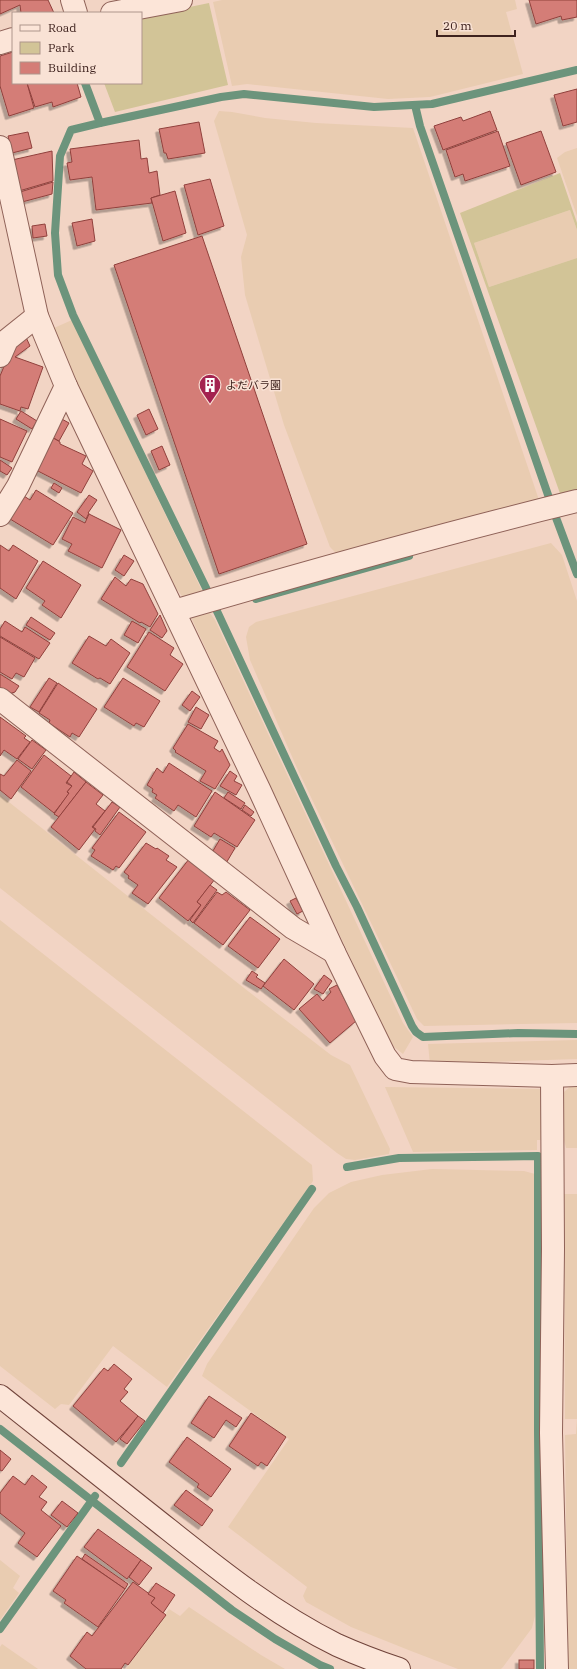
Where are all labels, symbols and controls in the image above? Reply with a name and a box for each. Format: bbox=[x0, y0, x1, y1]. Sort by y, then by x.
legend bbox=[12, 12, 142, 84]
scale bar bbox=[437, 12, 515, 38]
text: 20 m bbox=[443, 18, 472, 33]
text: Road bbox=[48, 20, 77, 35]
text: Park bbox=[48, 40, 74, 55]
text: Building bbox=[48, 60, 96, 75]
building icon: よだバラ園 bbox=[197, 372, 223, 405]
place label: よだバラ園 bbox=[226, 378, 281, 392]

